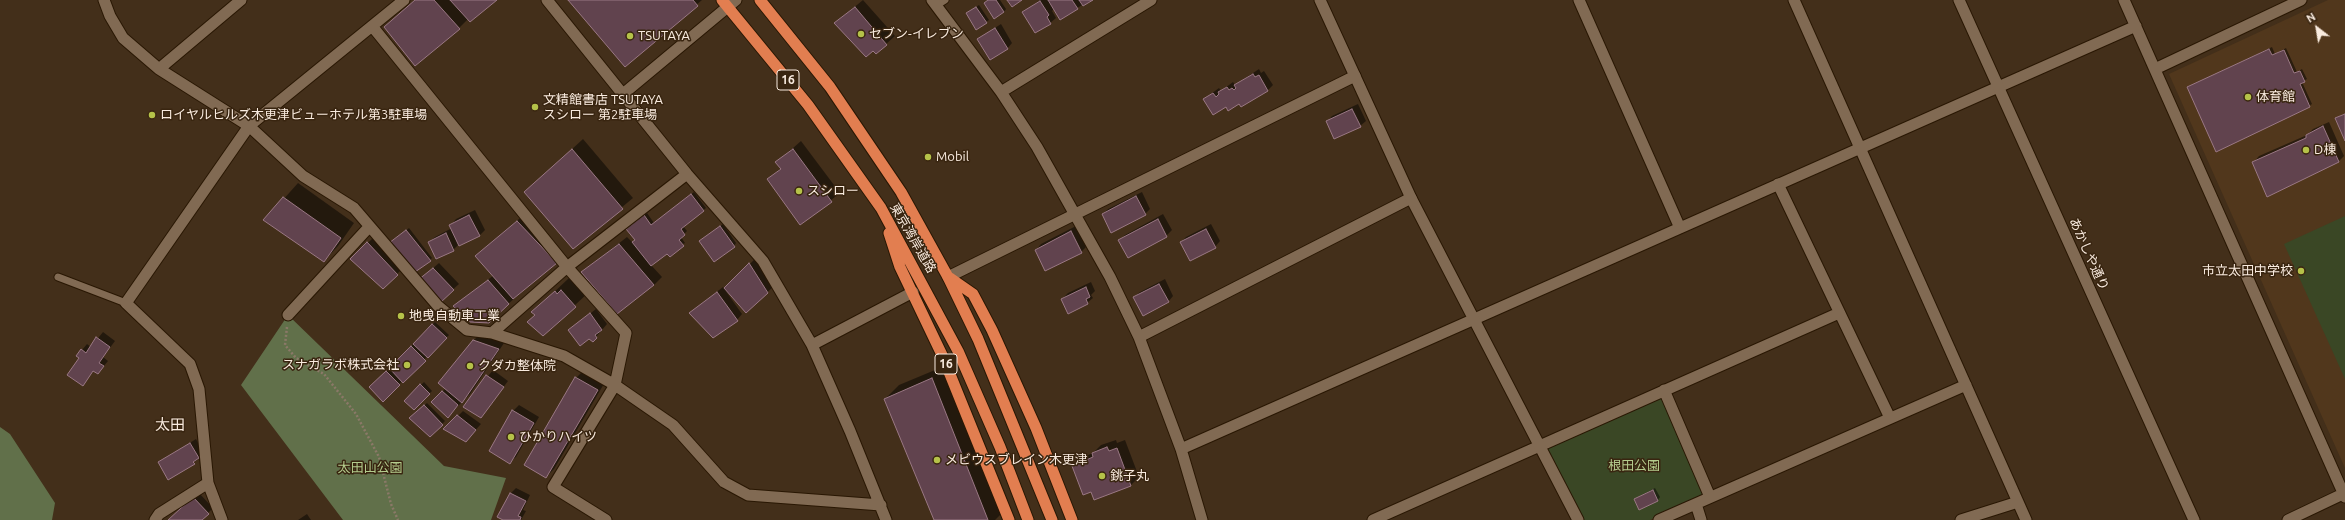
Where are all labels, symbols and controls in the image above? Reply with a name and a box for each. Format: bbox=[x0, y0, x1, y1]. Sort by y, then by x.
north arrow bbox=[2297, 8, 2337, 48]
text: N bbox=[2304, 10, 2317, 25]
place label: セブン-イレブン bbox=[869, 26, 964, 42]
place label: TSUTAYA bbox=[638, 28, 690, 44]
marker: セブン-イレブン bbox=[856, 29, 866, 39]
marker: TSUTAYA bbox=[625, 31, 635, 41]
road number: 16 bbox=[777, 70, 799, 90]
place label: 体育館 bbox=[2256, 89, 2295, 105]
place label: 文精館書店 TSUTAYA スシロー 第2駐車場 bbox=[543, 92, 663, 123]
marker: 体育館 bbox=[2243, 92, 2253, 102]
marker: 文精館書店 TSUTAYA スシロー 第2駐車場 bbox=[530, 102, 540, 112]
place label: ロイヤルヒルズ木更津ビューホテル第3駐車場 bbox=[160, 107, 427, 123]
marker: ロイヤルヒルズ木更津ビューホテル第3駐車場 bbox=[147, 110, 157, 120]
place label: D棟 bbox=[2314, 142, 2336, 158]
marker: D棟 bbox=[2301, 145, 2311, 155]
place label: Mobil bbox=[936, 149, 969, 165]
marker: Mobil bbox=[923, 152, 933, 162]
place label: スシロー bbox=[807, 183, 859, 199]
marker: スシロー bbox=[794, 186, 804, 196]
street label: 東京湾岸道路 bbox=[887, 200, 939, 276]
street label: あかしや通り bbox=[2066, 215, 2112, 293]
place label: 市立太田中学校 bbox=[2202, 263, 2293, 279]
marker: 市立太田中学校 bbox=[2296, 266, 2306, 276]
place label: 地曵自動車工業 bbox=[409, 308, 500, 324]
marker: 地曵自動車工業 bbox=[396, 311, 406, 321]
road number: 16 bbox=[935, 354, 957, 374]
place label: スナガラボ株式会社 bbox=[282, 357, 399, 373]
place label: クダカ整体院 bbox=[478, 358, 556, 374]
marker: スナガラボ株式会社 bbox=[402, 360, 412, 370]
marker: クダカ整体院 bbox=[465, 361, 475, 371]
district label: 太田 bbox=[155, 416, 185, 434]
place label: ひかりハイツ bbox=[519, 429, 597, 445]
marker: ひかりハイツ bbox=[506, 432, 516, 442]
place label: メビウスブレイン木更津 bbox=[945, 452, 1088, 468]
marker: メビウスブレイン木更津 bbox=[932, 455, 942, 465]
park label: 根田公園 bbox=[1608, 458, 1660, 474]
park label: 太田山公園 bbox=[338, 460, 402, 476]
place label: 銚子丸 bbox=[1110, 468, 1149, 484]
marker: 銚子丸 bbox=[1097, 471, 1107, 481]

